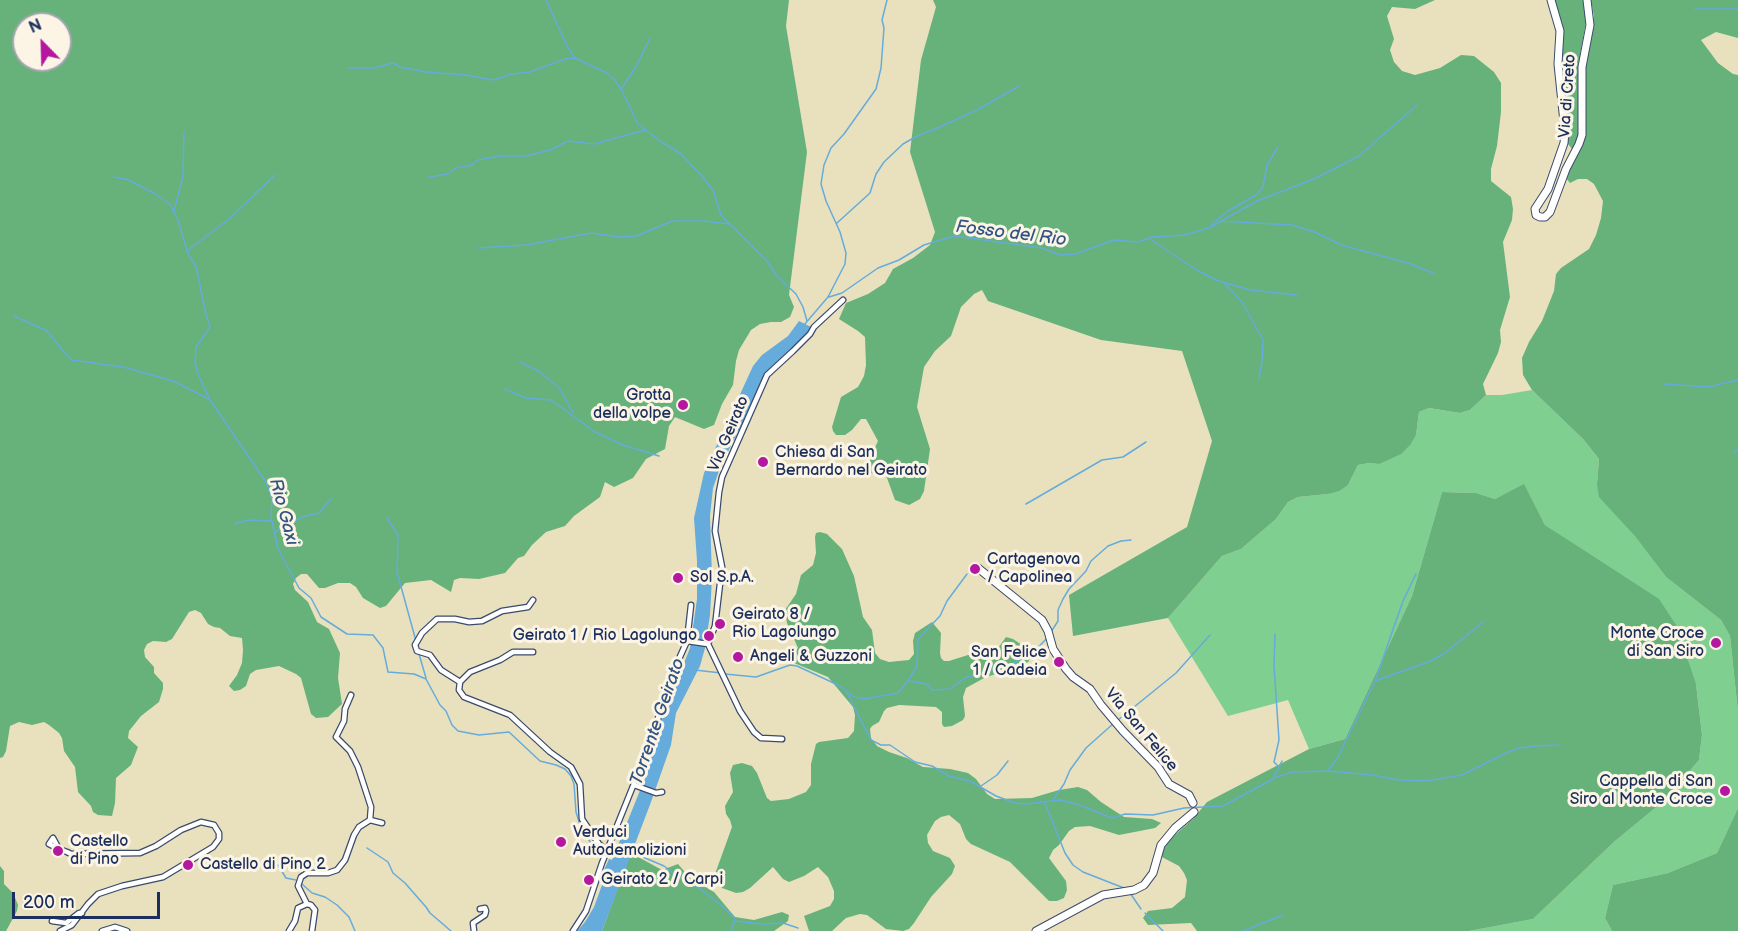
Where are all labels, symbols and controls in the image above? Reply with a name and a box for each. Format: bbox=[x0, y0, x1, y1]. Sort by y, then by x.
north arrow bbox=[12, 12, 72, 72]
text: N bbox=[26, 16, 45, 38]
street label: Via di Creto bbox=[1555, 53, 1581, 139]
water label: Fosso del Rio bbox=[954, 216, 1068, 252]
place label: Grotta della volpe bbox=[593, 386, 671, 424]
street label: Via Geirato bbox=[704, 393, 754, 475]
marker: Grotta della volpe bbox=[676, 398, 690, 412]
place label: Chiesa di San Bernardo nel Geirato bbox=[775, 443, 927, 481]
marker: Chiesa di San Bernardo nel Geirato bbox=[756, 455, 770, 469]
water label: Rio Gaxi bbox=[264, 476, 302, 548]
place label: Cartagenova / Capolinea bbox=[987, 550, 1080, 588]
marker: Cartagenova / Capolinea bbox=[968, 562, 982, 576]
place label: Sol S.p.A. bbox=[690, 568, 754, 588]
marker: Sol S.p.A. bbox=[671, 571, 685, 585]
place label: Geirato 8 / Rio Lagolungo bbox=[732, 605, 837, 643]
marker: Geirato 8 / Rio Lagolungo bbox=[713, 617, 727, 631]
place label: Monte Croce di San Siro bbox=[1610, 624, 1704, 662]
place label: Geirato 1 / Rio Lagolungo bbox=[513, 626, 697, 646]
marker: Geirato 1 / Rio Lagolungo bbox=[702, 629, 716, 643]
marker: Monte Croce di San Siro bbox=[1709, 636, 1723, 650]
place label: San Felice 1 / Cadeia bbox=[971, 643, 1047, 681]
place label: Angeli & Guzzoni bbox=[750, 647, 872, 667]
marker: Angeli & Guzzoni bbox=[731, 650, 745, 664]
marker: San Felice 1 / Cadeia bbox=[1052, 655, 1066, 669]
water label: Torrente Geirato bbox=[626, 656, 690, 788]
street label: Via San Felice bbox=[1101, 684, 1181, 776]
place label: Cappella di San Siro al Monte Croce bbox=[1570, 772, 1713, 810]
marker: Cappella di San Siro al Monte Croce bbox=[1718, 784, 1732, 798]
place label: Verduci Autodemolizioni bbox=[573, 823, 687, 861]
place label: Castello di Pino bbox=[70, 832, 128, 870]
marker: Verduci Autodemolizioni bbox=[554, 835, 568, 849]
marker: Castello di Pino bbox=[51, 844, 65, 858]
place label: Castello di Pino 2 bbox=[200, 855, 326, 875]
marker: Castello di Pino 2 bbox=[181, 858, 195, 872]
place label: Geirato 2 / Carpi bbox=[601, 870, 723, 890]
marker: Geirato 2 / Carpi bbox=[582, 873, 596, 887]
scale bar bbox=[15, 880, 164, 918]
text: 200 m bbox=[23, 892, 75, 913]

